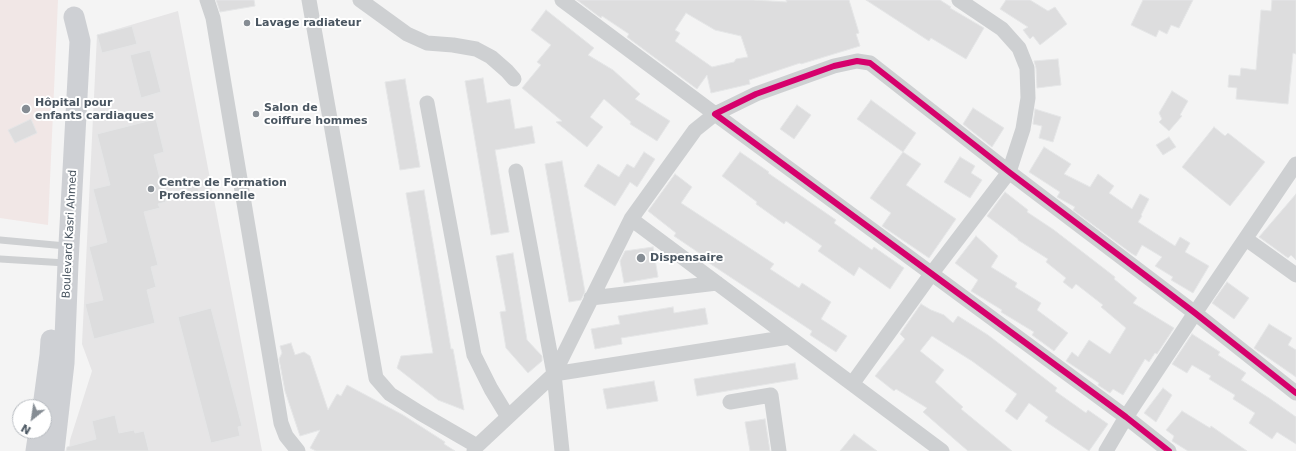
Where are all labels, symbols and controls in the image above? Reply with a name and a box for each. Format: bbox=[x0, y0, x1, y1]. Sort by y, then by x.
place label: Lavage radiateur bbox=[255, 16, 361, 30]
marker: Lavage radiateur bbox=[242, 18, 252, 28]
place label: Hôpital pour enfants cardiaques bbox=[35, 96, 154, 122]
place label: Salon de coiffure hommes bbox=[264, 101, 368, 127]
marker: Hôpital pour enfants cardiaques bbox=[20, 103, 32, 115]
marker: Salon de coiffure hommes bbox=[251, 109, 261, 119]
street label: Boulevard Kasri Ahmed bbox=[60, 169, 80, 299]
place label: Centre de Formation Professionnelle bbox=[159, 176, 287, 202]
marker: Centre de Formation Professionnelle bbox=[146, 184, 156, 194]
place label: Dispensaire bbox=[650, 251, 723, 265]
marker: Dispensaire bbox=[635, 252, 647, 264]
north arrow bbox=[12, 399, 52, 439]
text: N bbox=[19, 421, 33, 437]

